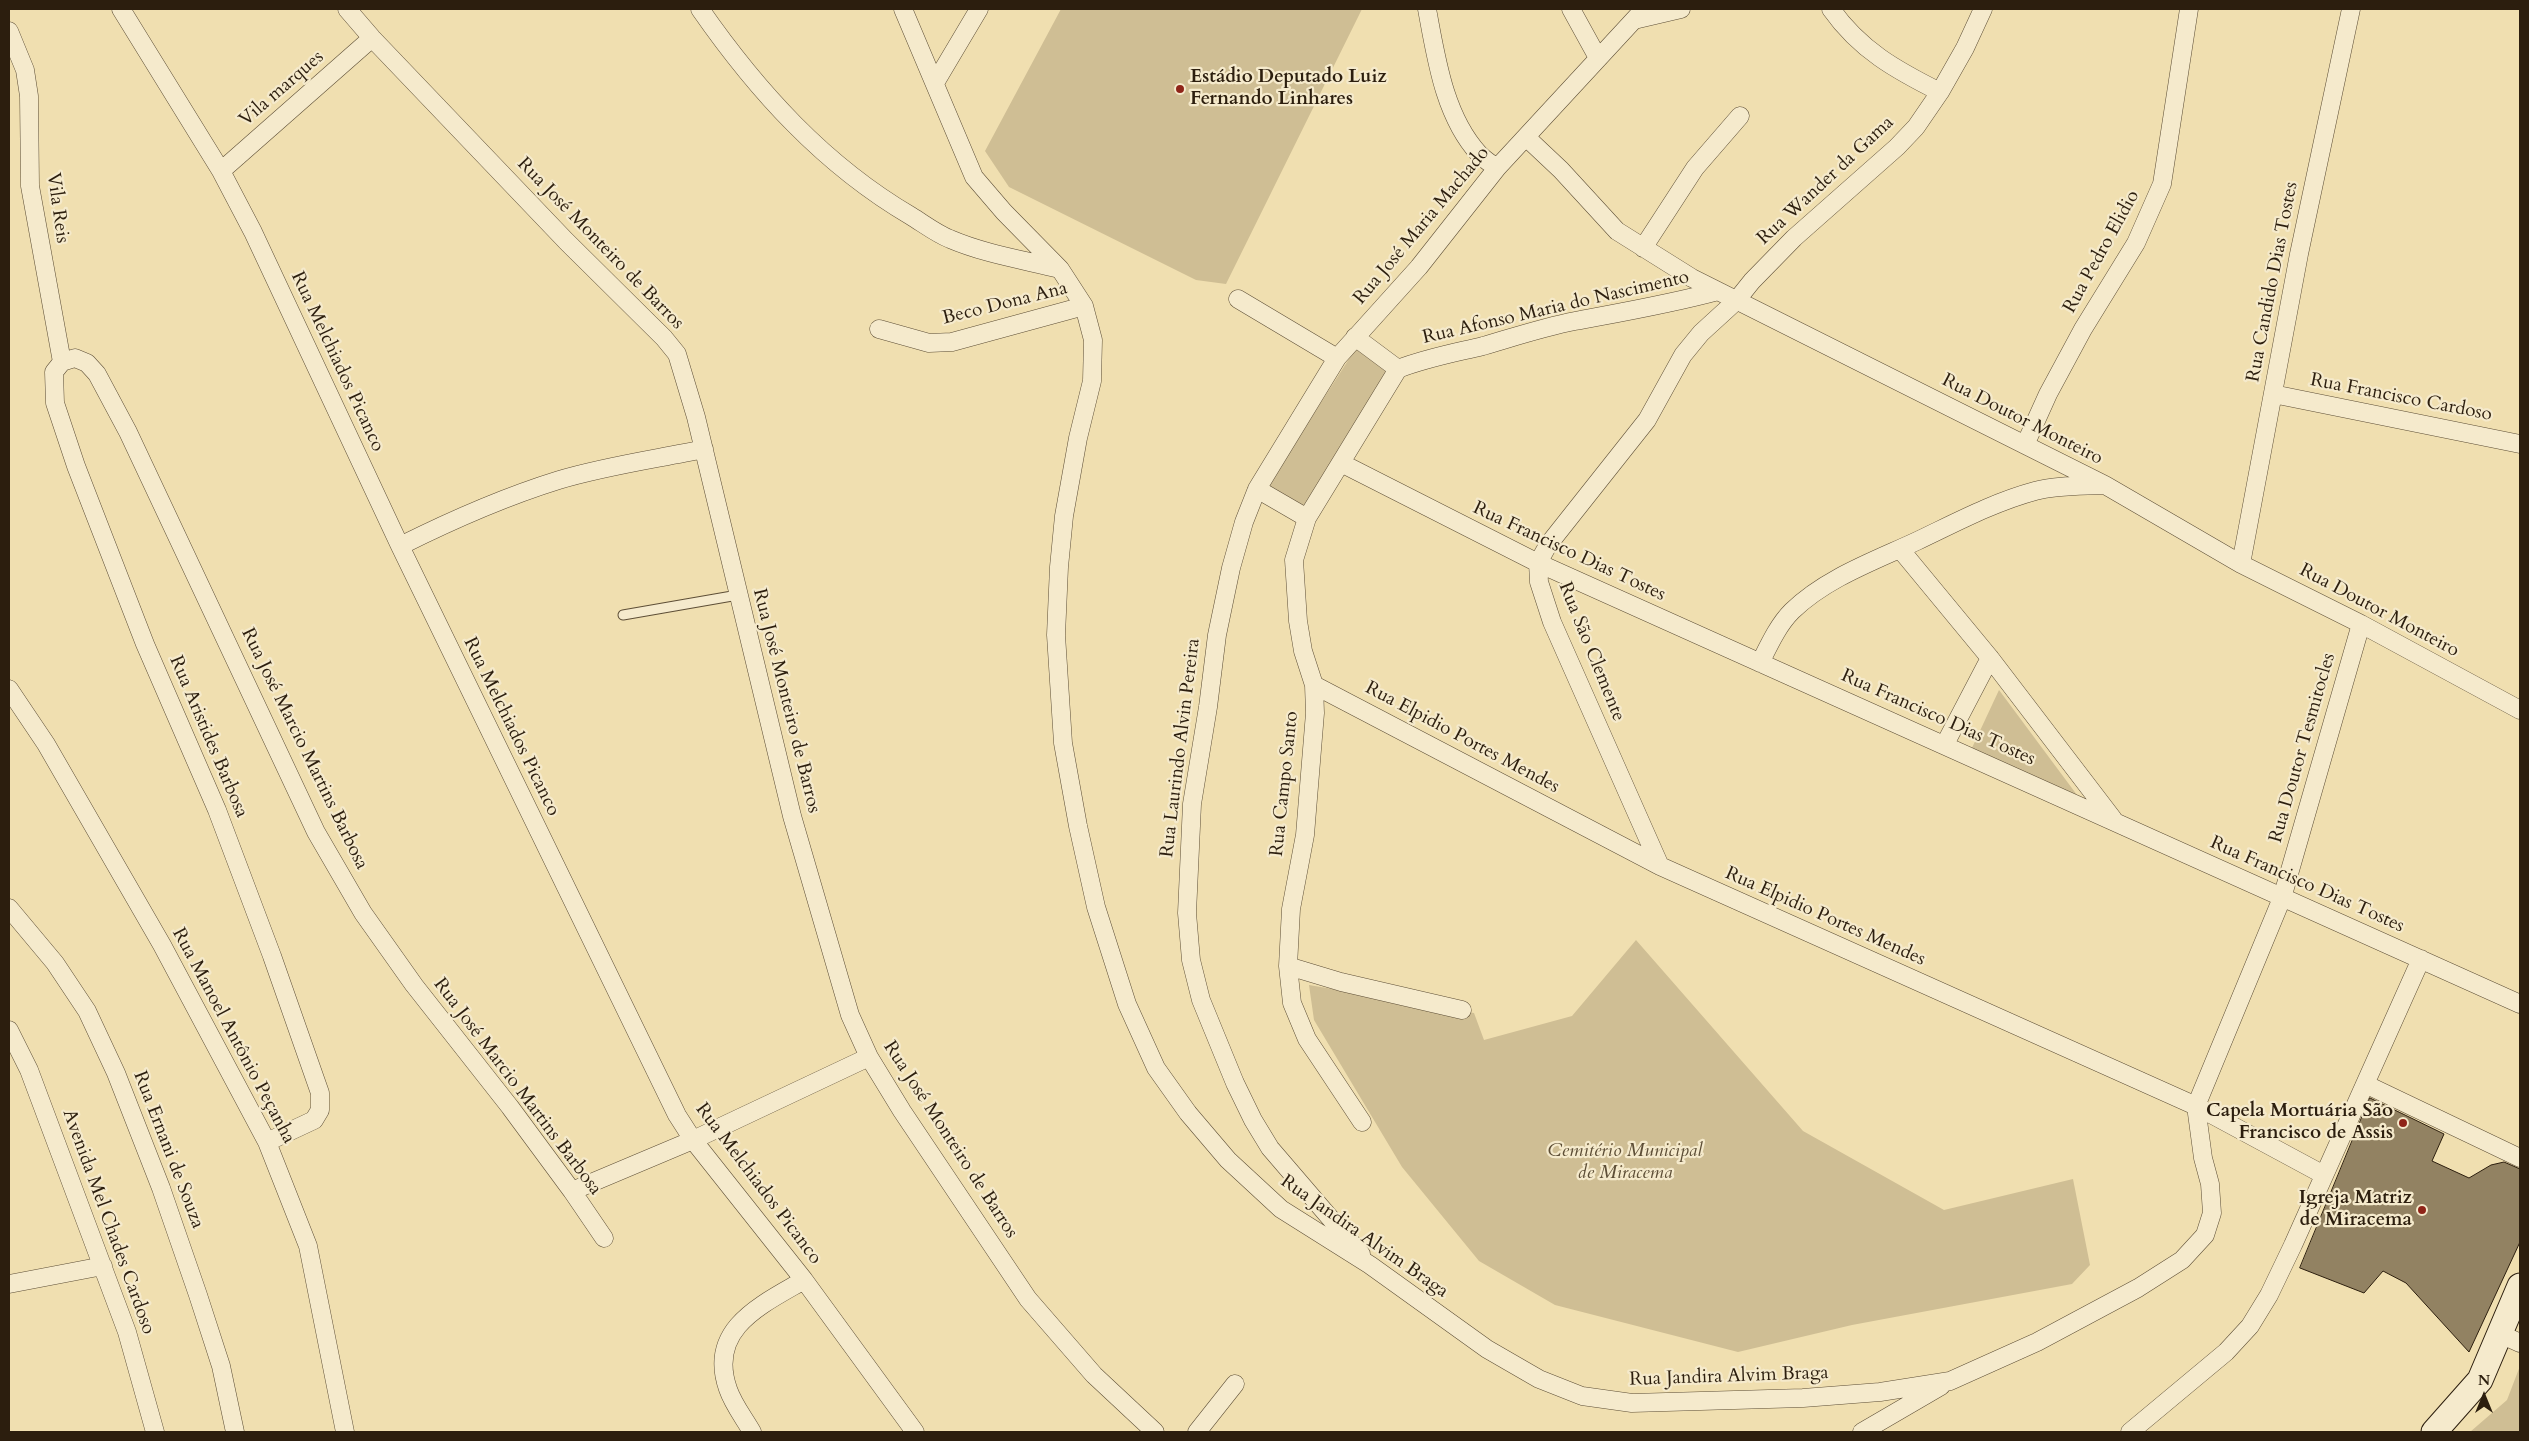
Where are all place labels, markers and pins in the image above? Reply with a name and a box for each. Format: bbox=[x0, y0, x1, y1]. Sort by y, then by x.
place label: Estádio Deputado Luiz Fernando Linhares bbox=[1190, 67, 1387, 111]
marker: Estádio Deputado Luiz Fernando Linhares bbox=[1174, 83, 1186, 95]
place label: Capela Mortuária São Francisco de Assis bbox=[2206, 1101, 2393, 1145]
marker: Capela Mortuária São Francisco de Assis bbox=[2397, 1117, 2409, 1129]
place label: Igreja Matriz de Miracema bbox=[2299, 1188, 2412, 1232]
marker: Igreja Matriz de Miracema bbox=[2416, 1204, 2428, 1216]

